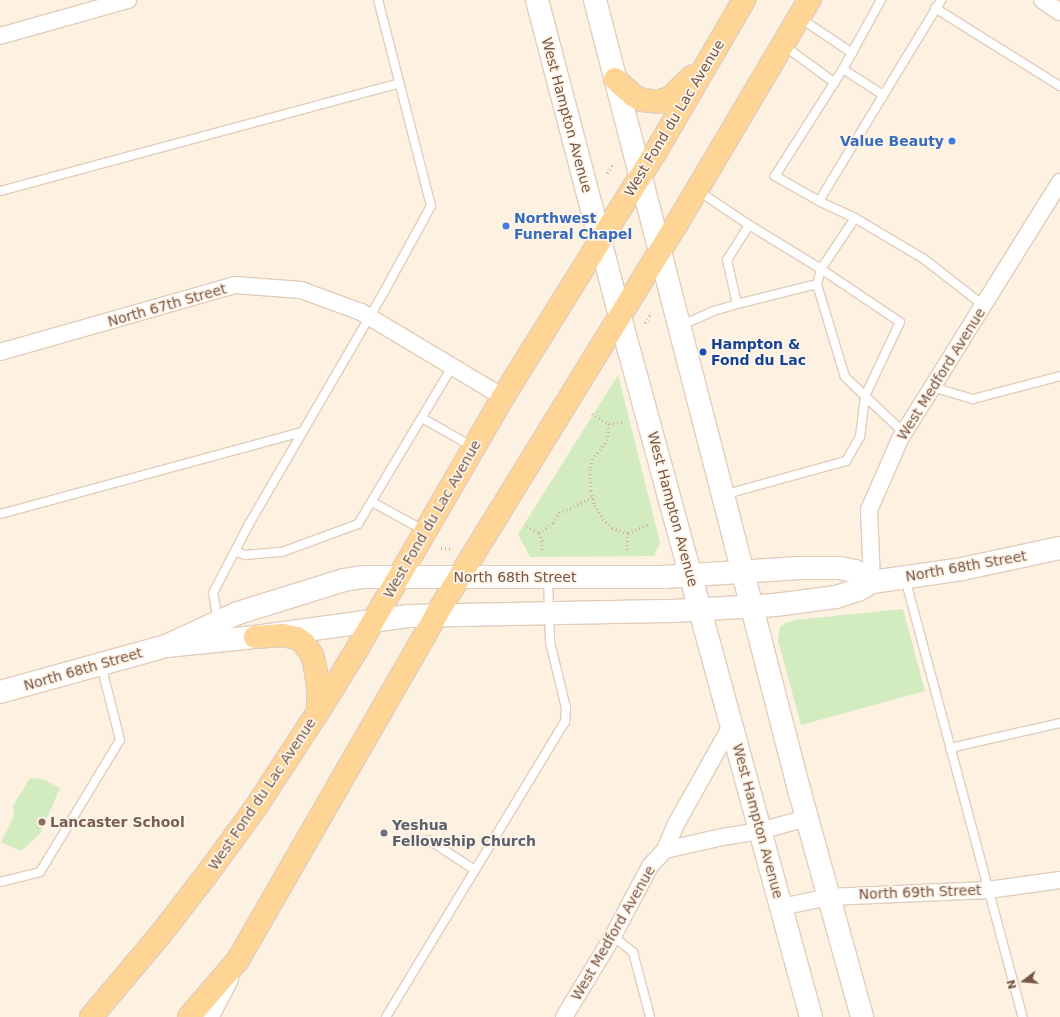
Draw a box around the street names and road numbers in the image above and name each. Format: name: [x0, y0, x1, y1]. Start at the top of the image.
street label: West Hampton Avenue: [538, 36, 596, 194]
street label: West Fond du Lac Avenue: [620, 37, 728, 199]
street label: North 67th Street: [106, 280, 228, 330]
street label: West Medford Avenue: [893, 305, 989, 443]
street label: West Hampton Avenue: [644, 430, 702, 588]
street label: West Fond du Lac Avenue: [380, 437, 484, 601]
street label: North 68th Street: [904, 547, 1028, 585]
street label: North 68th Street: [454, 569, 576, 585]
street label: North 68th Street: [22, 644, 144, 694]
street label: West Fond du Lac Avenue: [205, 715, 319, 873]
street label: West Hampton Avenue: [729, 742, 787, 900]
street label: West Medford Avenue: [568, 863, 658, 1003]
street label: North 69th Street: [858, 881, 982, 903]

